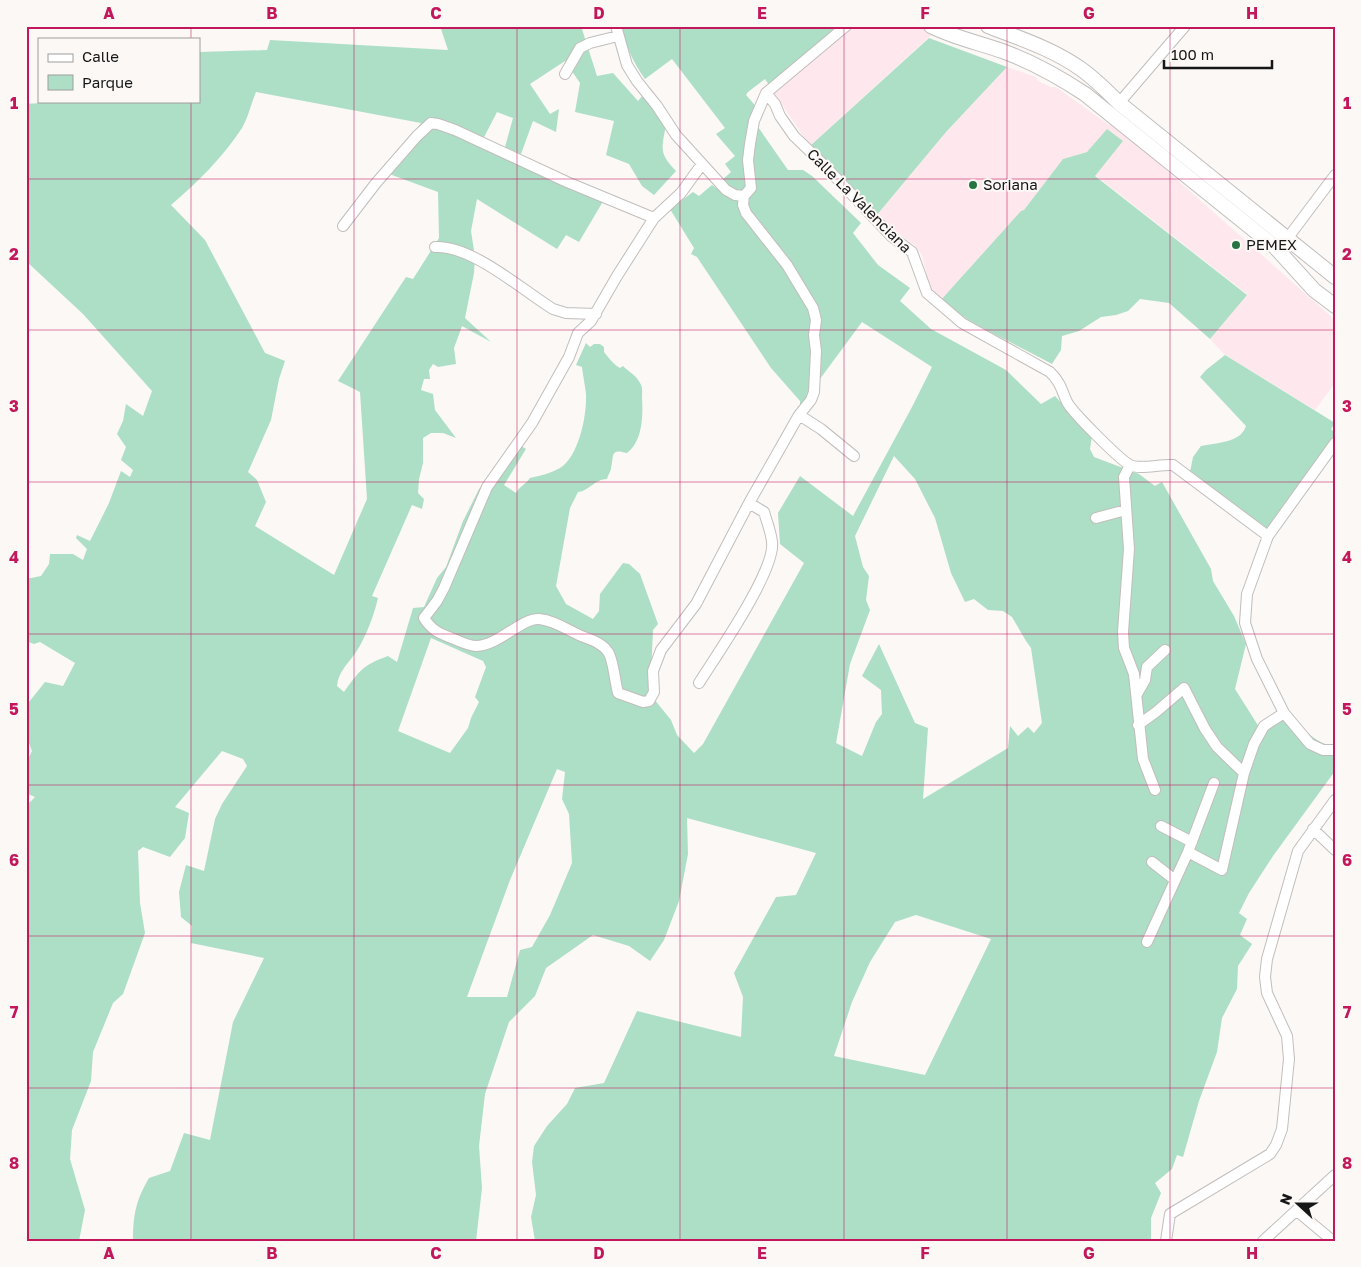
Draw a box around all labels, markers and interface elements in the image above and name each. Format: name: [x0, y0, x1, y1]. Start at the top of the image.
text: A: [103, 3, 115, 23]
text: B: [266, 3, 278, 23]
text: C: [430, 3, 442, 23]
text: D: [593, 3, 605, 23]
text: E: [757, 3, 767, 23]
text: F: [920, 3, 930, 23]
text: G: [1083, 3, 1095, 23]
text: H: [1246, 3, 1258, 23]
legend: [38, 38, 200, 102]
scale bar: [1164, 38, 1271, 70]
text: 100 m: [1171, 45, 1214, 63]
text: Calle: [82, 47, 119, 65]
text: Parque: [82, 73, 133, 91]
text: 1: [10, 93, 18, 113]
text: 1: [1343, 93, 1351, 113]
street label: Calle La Valenciana: [804, 144, 916, 256]
place label: Soriana: [983, 175, 1038, 193]
marker: Soriana: [967, 179, 979, 191]
place label: PEMEX: [1246, 235, 1297, 253]
marker: PEMEX: [1230, 239, 1242, 251]
text: 2: [9, 244, 19, 264]
text: 2: [1342, 244, 1352, 264]
text: 3: [9, 396, 19, 416]
text: 3: [1342, 396, 1352, 416]
text: 4: [9, 547, 19, 567]
text: 4: [1342, 547, 1352, 567]
text: 5: [9, 699, 19, 719]
text: 5: [1342, 699, 1352, 719]
text: 6: [9, 850, 19, 870]
text: 6: [1342, 850, 1352, 870]
text: 7: [10, 1002, 19, 1022]
text: 7: [1343, 1002, 1352, 1022]
text: 8: [9, 1153, 19, 1173]
text: 8: [1342, 1153, 1352, 1173]
north arrow: [1274, 1180, 1324, 1230]
text: N: [1276, 1191, 1295, 1207]
text: A: [103, 1243, 115, 1263]
text: B: [266, 1243, 278, 1263]
text: C: [430, 1243, 442, 1263]
text: D: [593, 1243, 605, 1263]
text: E: [757, 1243, 767, 1263]
text: F: [920, 1243, 930, 1263]
text: G: [1083, 1243, 1095, 1263]
text: H: [1246, 1243, 1258, 1263]

